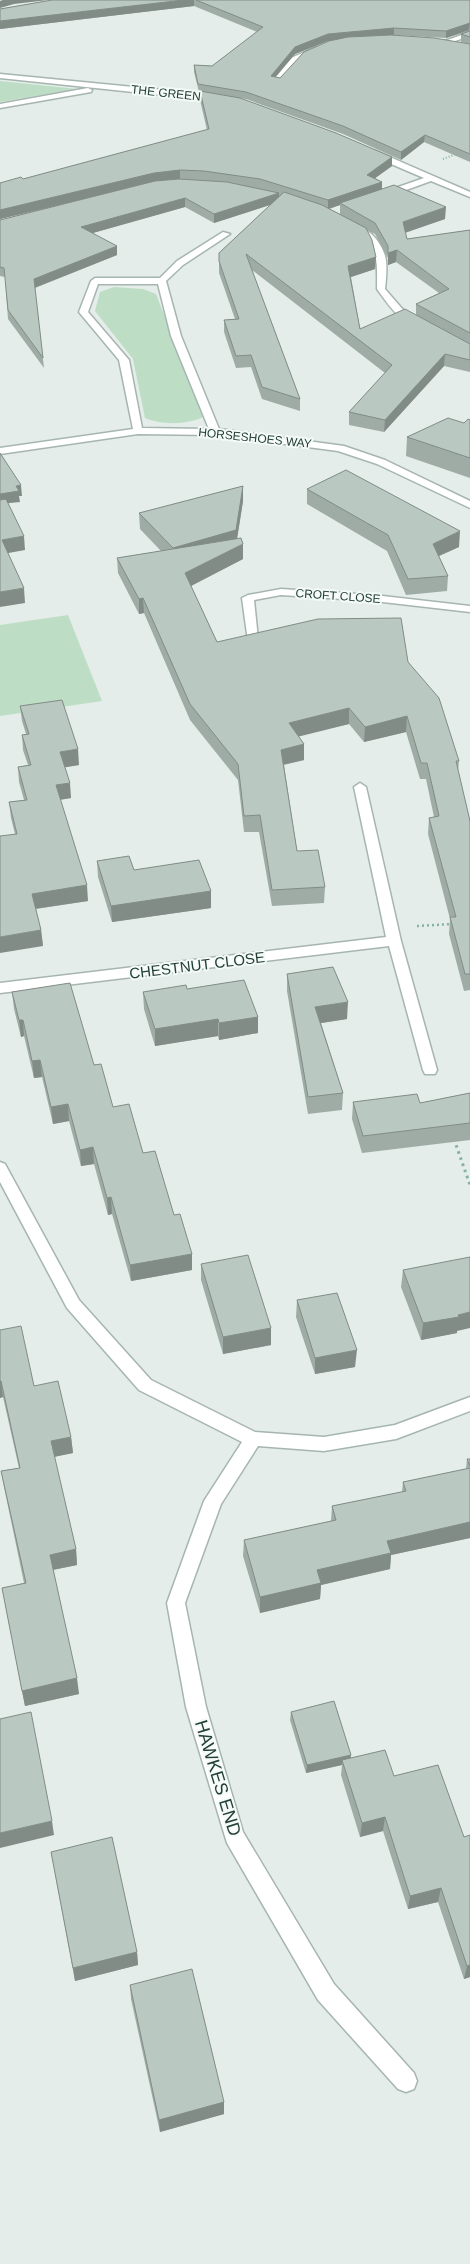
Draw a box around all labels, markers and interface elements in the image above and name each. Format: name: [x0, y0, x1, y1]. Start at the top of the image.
street label: THE GREEN: [130, 82, 202, 104]
street label: HORSESHOES WAY: [198, 425, 312, 451]
street label: CROFT CLOSE: [295, 586, 381, 606]
street label: CHESTNUT CLOSE: [128, 948, 266, 982]
street label: HAWKES END: [191, 1718, 245, 1838]

